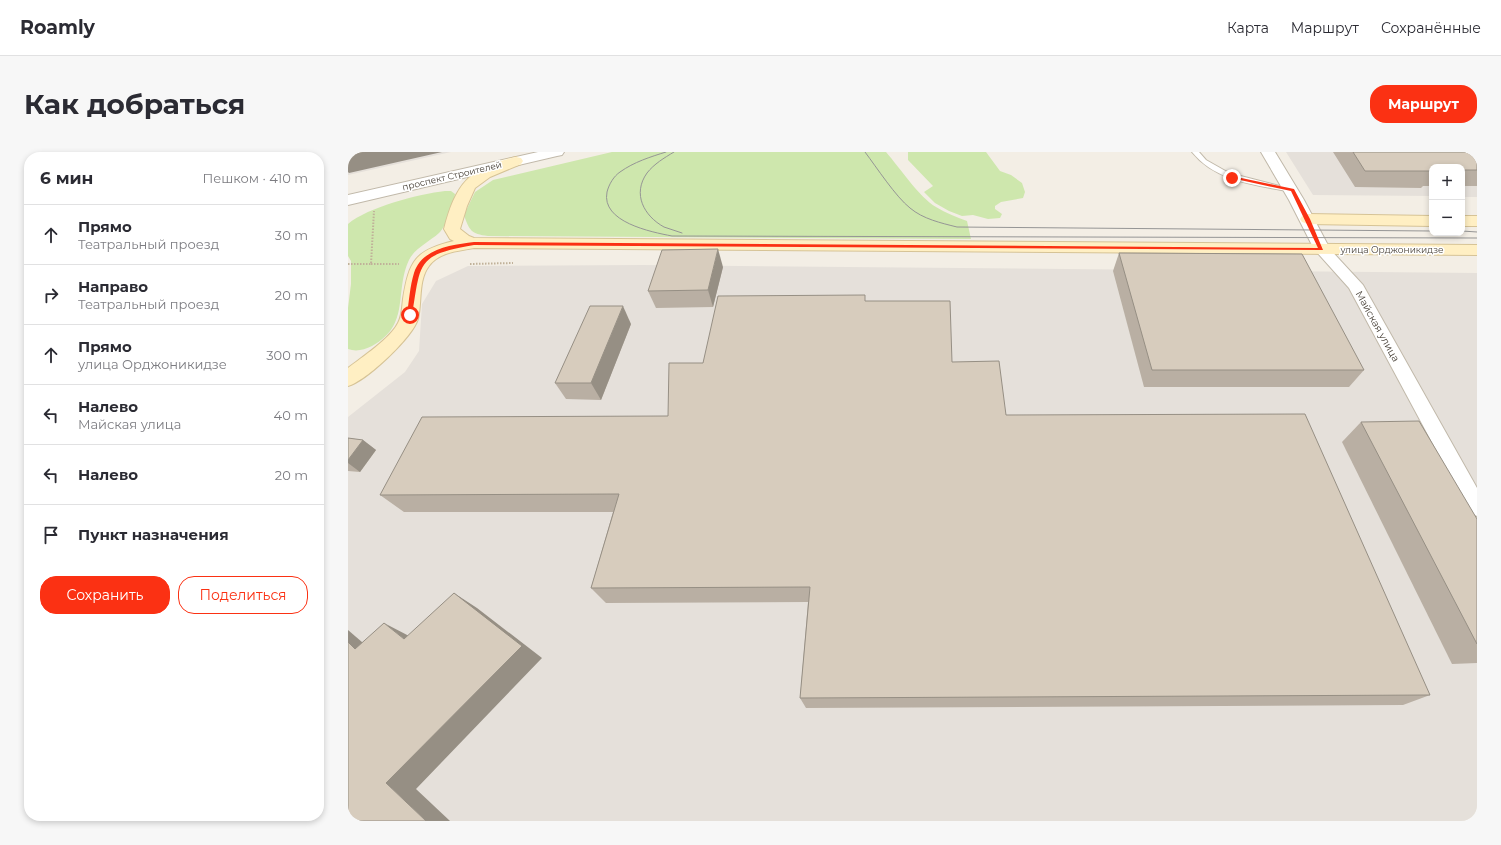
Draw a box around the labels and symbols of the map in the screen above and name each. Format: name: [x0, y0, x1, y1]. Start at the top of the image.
street label: проспект Строителей: [401, 159, 503, 192]
route end: [1223, 169, 1241, 187]
street label: улица Орджоникидзе: [1339, 244, 1444, 255]
street label: Майская улица: [1353, 288, 1402, 364]
route start: [401, 306, 419, 324]

